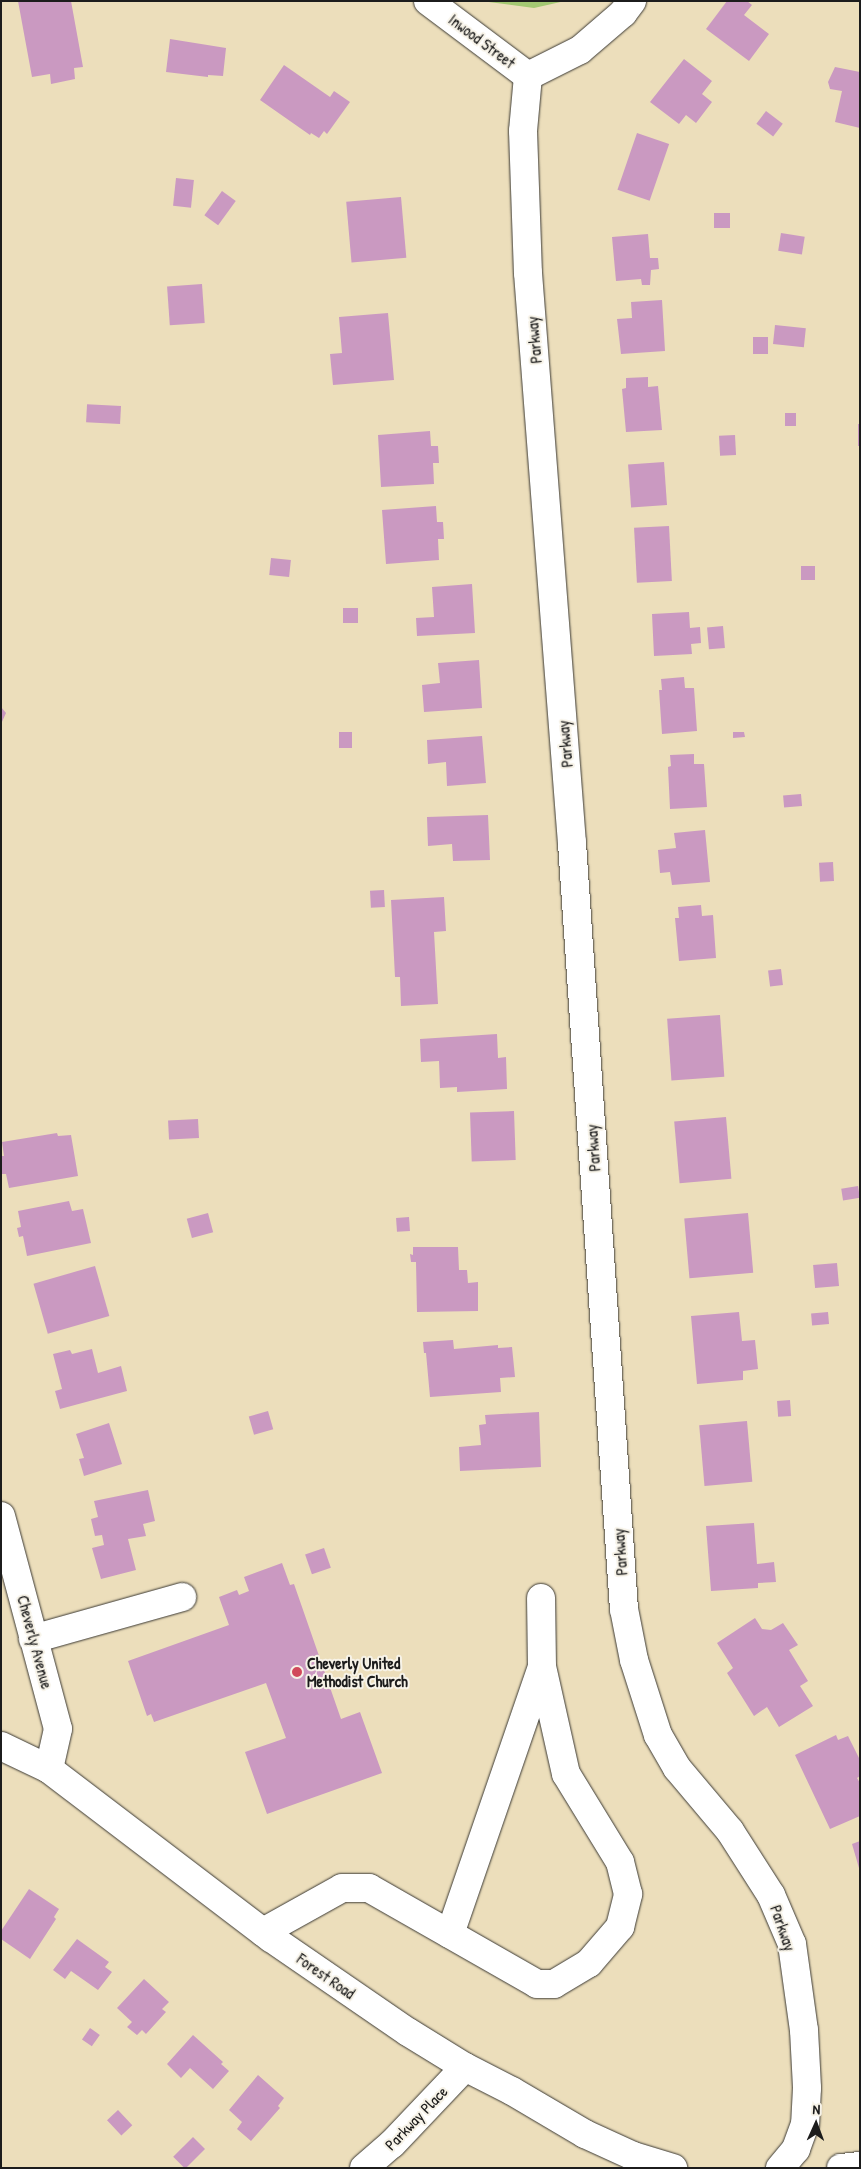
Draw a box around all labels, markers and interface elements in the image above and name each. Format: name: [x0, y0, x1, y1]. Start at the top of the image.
street label: Inwood Street: [445, 10, 519, 72]
street label: Parkway: [522, 316, 546, 364]
street label: Parkway: [553, 720, 577, 768]
street label: Parkway: [582, 1124, 604, 1172]
street label: Parkway: [609, 1528, 631, 1576]
street label: Cheverly Avenue: [13, 1593, 57, 1691]
place label: Cheverly United Methodist Church: [307, 1653, 408, 1691]
marker: Cheverly United Methodist Church: [291, 1666, 303, 1678]
street label: Parkway: [766, 1903, 800, 1953]
street label: Forest Road: [293, 1949, 359, 2003]
street label: Parkway Place: [381, 2082, 451, 2154]
north arrow: [791, 2099, 841, 2149]
text: N: [812, 2099, 821, 2118]

